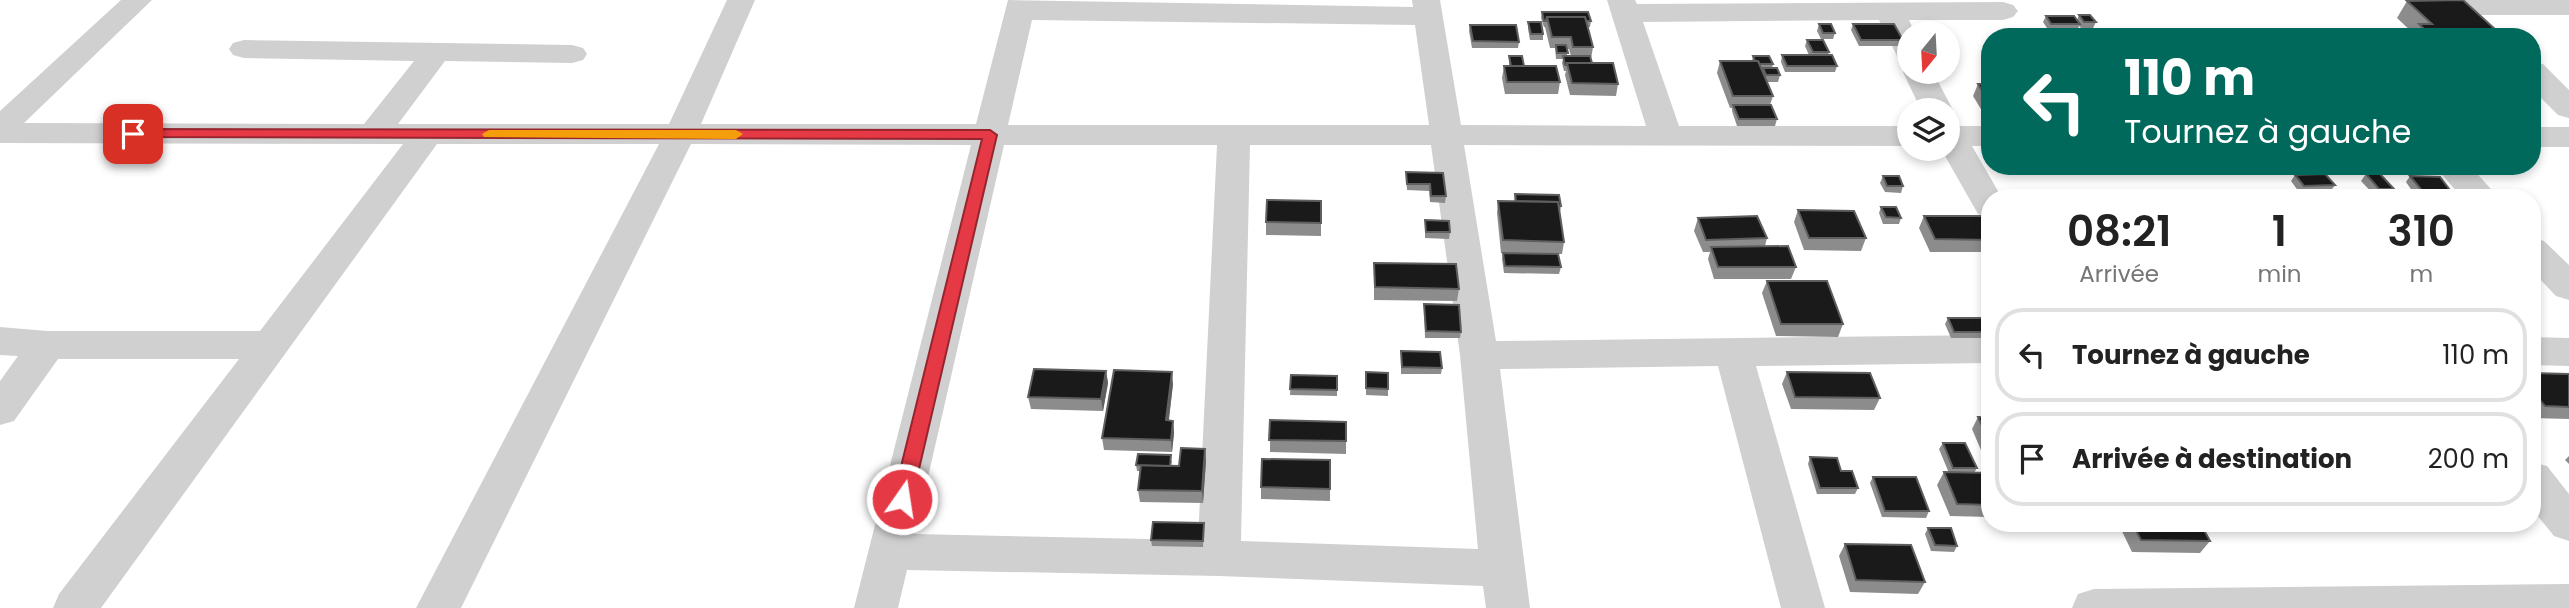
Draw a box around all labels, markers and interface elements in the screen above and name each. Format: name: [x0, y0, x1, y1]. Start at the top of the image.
north arrow: [1897, 21, 1960, 84]
map controls: [1897, 21, 1960, 161]
text: 110 m: [2124, 44, 2255, 112]
icon: left: [2009, 56, 2100, 147]
button: layers: [1897, 98, 1960, 161]
pin: [103, 104, 163, 164]
text: Tournez à gauche: [2124, 109, 2411, 154]
icon: arrive: [114, 115, 152, 153]
text: 08:21: [2067, 202, 2171, 261]
text: 1: [2272, 202, 2287, 261]
text: 310: [2387, 202, 2455, 261]
text: Arrivée: [2079, 258, 2159, 290]
text: min: [2257, 258, 2302, 290]
text: m: [2409, 258, 2433, 290]
icon: left: [2013, 336, 2051, 374]
text: Tournez à gauche: [2072, 337, 2310, 373]
text: 110 m: [2442, 337, 2509, 373]
icon: arrive: [2013, 440, 2051, 478]
text: Arrivée à destination: [2072, 441, 2352, 477]
text: 200 m: [2428, 441, 2509, 477]
position arrow: [865, 462, 939, 536]

